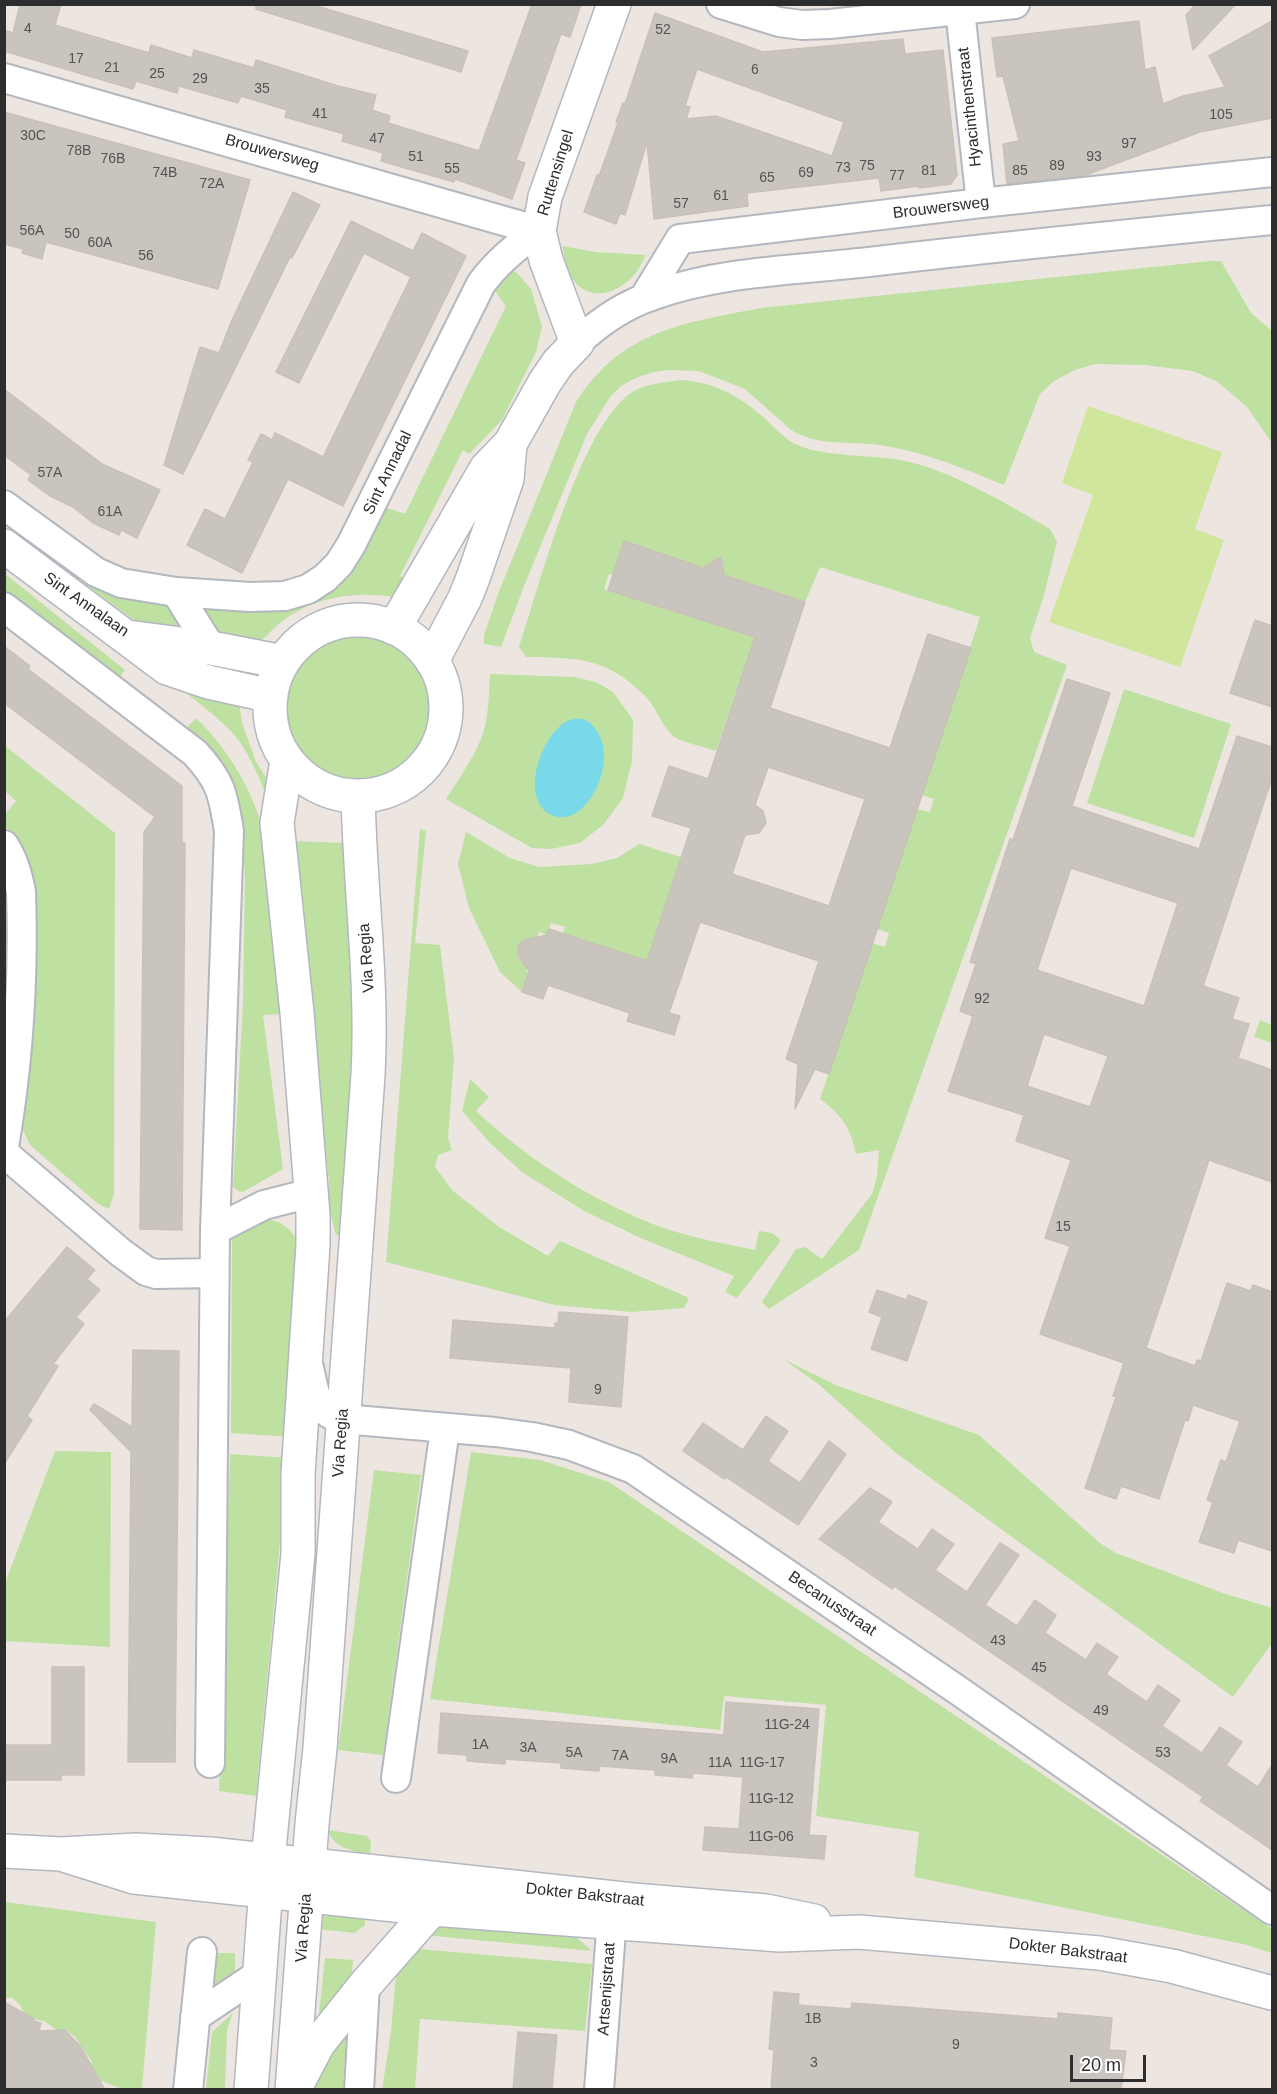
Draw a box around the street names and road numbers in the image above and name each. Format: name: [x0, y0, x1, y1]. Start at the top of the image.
street label: Hyacinthenstraat: [954, 46, 986, 168]
street label: Ruttensingel: [534, 128, 578, 218]
street label: Brouwersweg: [223, 130, 321, 176]
street label: Brouwersweg: [892, 193, 990, 223]
street label: Sint Annadal: [359, 428, 417, 518]
street label: Sint Annalaan: [40, 569, 132, 641]
street label: Via Regia: [355, 923, 379, 993]
street label: Via Regia: [329, 1408, 353, 1478]
street label: Becanusstraat: [784, 1567, 880, 1641]
street label: Dokter Bakstraat: [525, 1879, 645, 1911]
street label: Via Regia: [292, 1893, 316, 1963]
street label: Dokter Bakstraat: [1008, 1934, 1128, 1968]
street label: Artsenijstraat: [594, 1942, 620, 2036]

